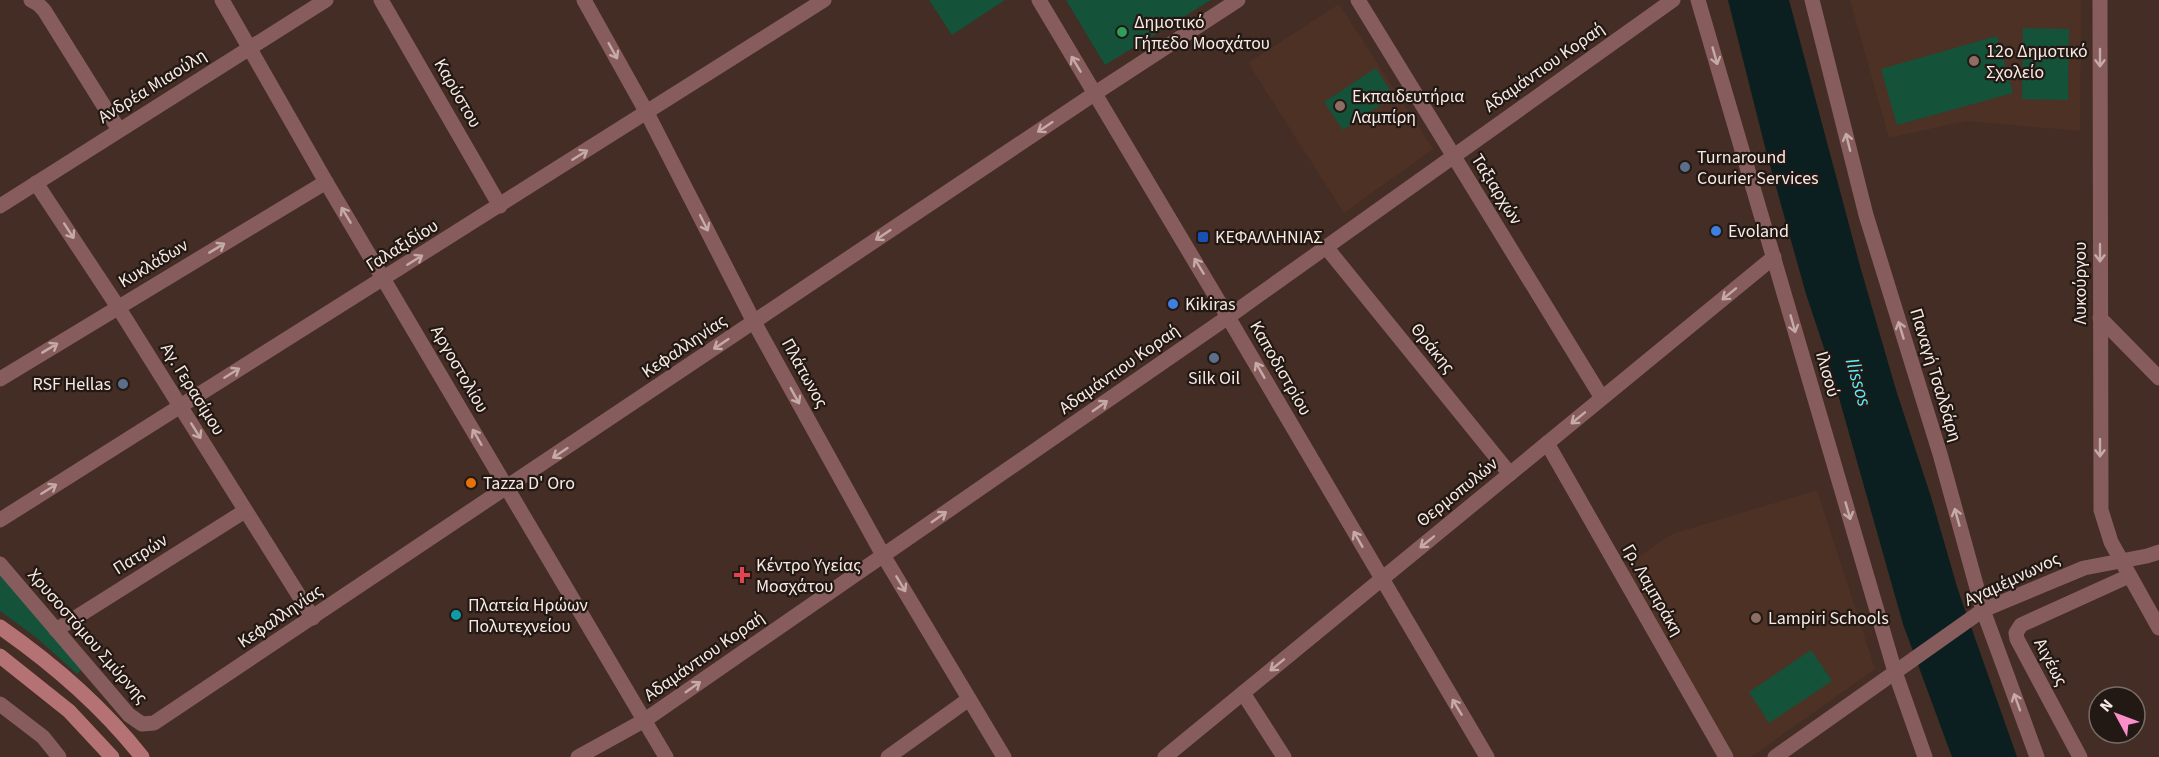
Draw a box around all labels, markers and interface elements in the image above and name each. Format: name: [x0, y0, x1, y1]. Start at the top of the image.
place label: Δημοτικό Γήπεδο Μοσχάτου: [1134, 10, 1270, 56]
street label: Αδαμάντιου Κοραή: [1479, 16, 1610, 118]
marker: Δημοτικό Γήπεδο Μοσχάτου: [1115, 25, 1129, 39]
place label: 12ο Δημοτικό Σχολείο: [1986, 39, 2088, 85]
one-way arrow: [607, 42, 619, 59]
street label: Ανδρέα Μιαούλη: [93, 43, 211, 130]
one-way arrow: [1710, 46, 1721, 65]
one-way arrow: [2094, 48, 2106, 68]
street label: Καρύστου: [428, 54, 487, 132]
marker: 12ο Δημοτικό Σχολείο: [1967, 54, 1981, 68]
one-way arrow: [1070, 55, 1081, 73]
place label: Εκπαιδευτήρια Λαμπίρη: [1352, 84, 1464, 130]
marker: Εκπαιδευτήρια Λαμπίρη: [1333, 99, 1347, 113]
one-way arrow: [1038, 121, 1054, 133]
one-way arrow: [1841, 133, 1853, 152]
place label: Turnaround Courier Services: [1697, 145, 1819, 191]
one-way arrow: [571, 149, 588, 161]
street label: Ταξιαρχών: [1465, 149, 1529, 230]
marker: Turnaround Courier Services: [1678, 160, 1692, 174]
one-way arrow: [340, 207, 352, 224]
street label: Γαλαξιδίου: [361, 213, 443, 278]
one-way arrow: [699, 214, 710, 232]
place label: Evoland: [1728, 219, 1789, 244]
one-way arrow: [62, 223, 75, 240]
marker: Evoland: [1709, 224, 1723, 238]
place label: ΚΕΦΑΛΛΗΝΙΑΣ: [1215, 225, 1323, 250]
one-way arrow: [876, 229, 892, 241]
marker: ΚΕΦΑΛΛΗΝΙΑΣ: [1196, 230, 1210, 244]
street label: Κυκλάδων: [114, 233, 193, 294]
one-way arrow: [208, 241, 225, 253]
street label: Λυκούργου: [2068, 242, 2093, 324]
one-way arrow: [2094, 243, 2106, 263]
one-way arrow: [407, 253, 424, 266]
one-way arrow: [1192, 258, 1204, 275]
one-way arrow: [1721, 287, 1737, 300]
place label: Kikiras: [1185, 292, 1236, 317]
marker: Kikiras: [1166, 297, 1180, 311]
street label: Παναγή Τσαλδάρη: [1903, 305, 1968, 445]
street label: Κεφαλληνίας: [637, 308, 732, 384]
one-way arrow: [1788, 314, 1799, 333]
street label: Καποδιστρίου: [1243, 316, 1318, 420]
street label: Αδαμάντιου Κοραή: [1054, 318, 1185, 420]
street label: Θράκης: [1405, 318, 1461, 379]
street label: Αργοστολίου: [424, 321, 495, 418]
one-way arrow: [1895, 321, 1906, 340]
street label: Πλάτωνος: [775, 334, 834, 413]
street label: Αγ. Γερασίμου: [154, 338, 231, 440]
one-way arrow: [714, 338, 730, 350]
one-way arrow: [41, 342, 58, 354]
street label: Ιλισού: [1809, 348, 1846, 400]
marker: Silk Oil: [1207, 351, 1221, 365]
water label: Ilissos: [1838, 355, 1878, 410]
one-way arrow: [1253, 362, 1265, 379]
place label: Silk Oil: [1188, 366, 1240, 391]
one-way arrow: [223, 367, 240, 379]
place label: RSF Hellas: [32, 372, 111, 397]
marker: RSF Hellas: [116, 377, 130, 391]
one-way arrow: [789, 387, 801, 404]
one-way arrow: [1091, 400, 1107, 412]
one-way arrow: [1571, 411, 1586, 425]
one-way arrow: [191, 422, 203, 439]
one-way arrow: [471, 429, 483, 446]
one-way arrow: [2094, 438, 2106, 458]
one-way arrow: [552, 447, 568, 459]
street label: Θερμοπυλών: [1411, 451, 1504, 533]
place label: Tazza D' Oro: [483, 471, 575, 496]
marker: Tazza D' Oro: [464, 476, 478, 490]
one-way arrow: [40, 483, 57, 495]
one-way arrow: [1843, 501, 1854, 520]
one-way arrow: [1951, 508, 1962, 527]
one-way arrow: [931, 511, 947, 523]
street label: Πατρών: [108, 528, 173, 581]
one-way arrow: [1351, 531, 1363, 548]
one-way arrow: [1419, 535, 1435, 548]
street label: Γρ. Λαμπράκη: [1616, 539, 1689, 641]
street label: Αγαμέμνωνος: [1960, 546, 2064, 613]
place label: Κέντρο Υγείας Μοσχάτου: [756, 553, 861, 599]
street label: Χρυσοστόμου Σμύρνης: [22, 563, 154, 710]
marker: Κέντρο Υγείας Μοσχάτου: [733, 566, 751, 584]
one-way arrow: [895, 575, 907, 592]
street label: Κεφαλληνίας: [233, 578, 328, 654]
place label: Πλατεία Ηρώων Πολυτεχνείου: [468, 593, 588, 639]
street label: Αδαμάντιου Κοραή: [639, 605, 770, 707]
place label: Lampiri Schools: [1768, 606, 1889, 631]
marker: Πλατεία Ηρώων Πολυτεχνείου: [449, 608, 463, 622]
marker: Lampiri Schools: [1749, 611, 1763, 625]
street label: Αιγέως: [2027, 634, 2074, 691]
one-way arrow: [1269, 659, 1285, 672]
one-way arrow: [684, 681, 700, 693]
north arrow: [2087, 685, 2147, 745]
one-way arrow: [2011, 693, 2022, 712]
text: N: [2095, 695, 2118, 717]
one-way arrow: [1451, 699, 1463, 716]

